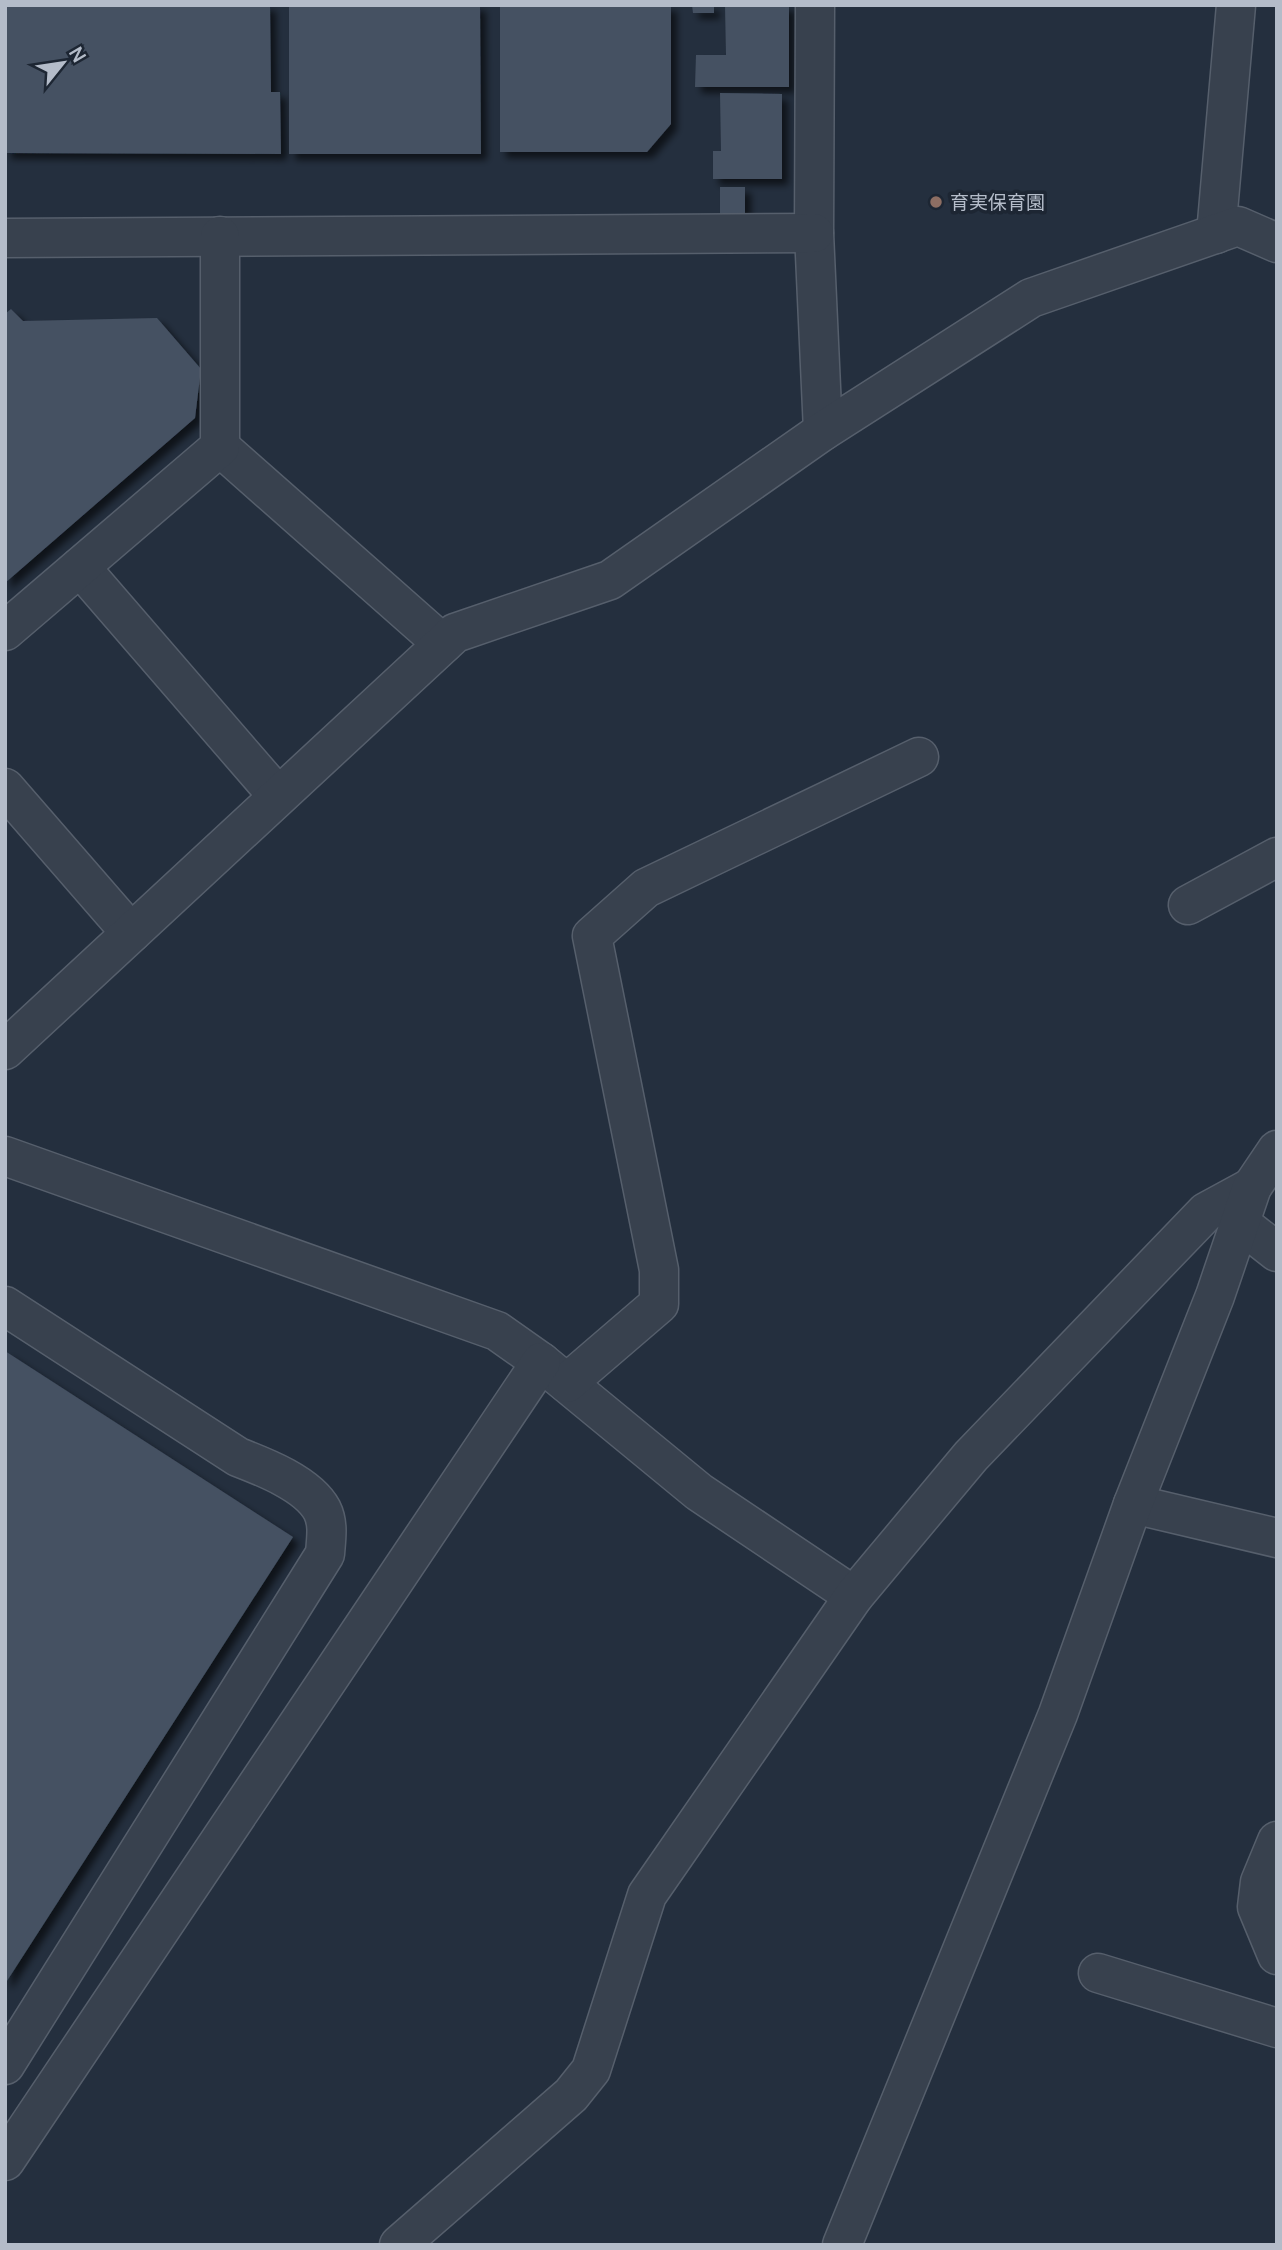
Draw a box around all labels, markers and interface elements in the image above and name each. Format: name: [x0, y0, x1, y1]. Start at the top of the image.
north arrow: [28, 28, 98, 98]
text: N: [63, 42, 92, 67]
place label: 育実保育園: [950, 189, 1045, 215]
marker: 育実保育園: [928, 194, 944, 210]

